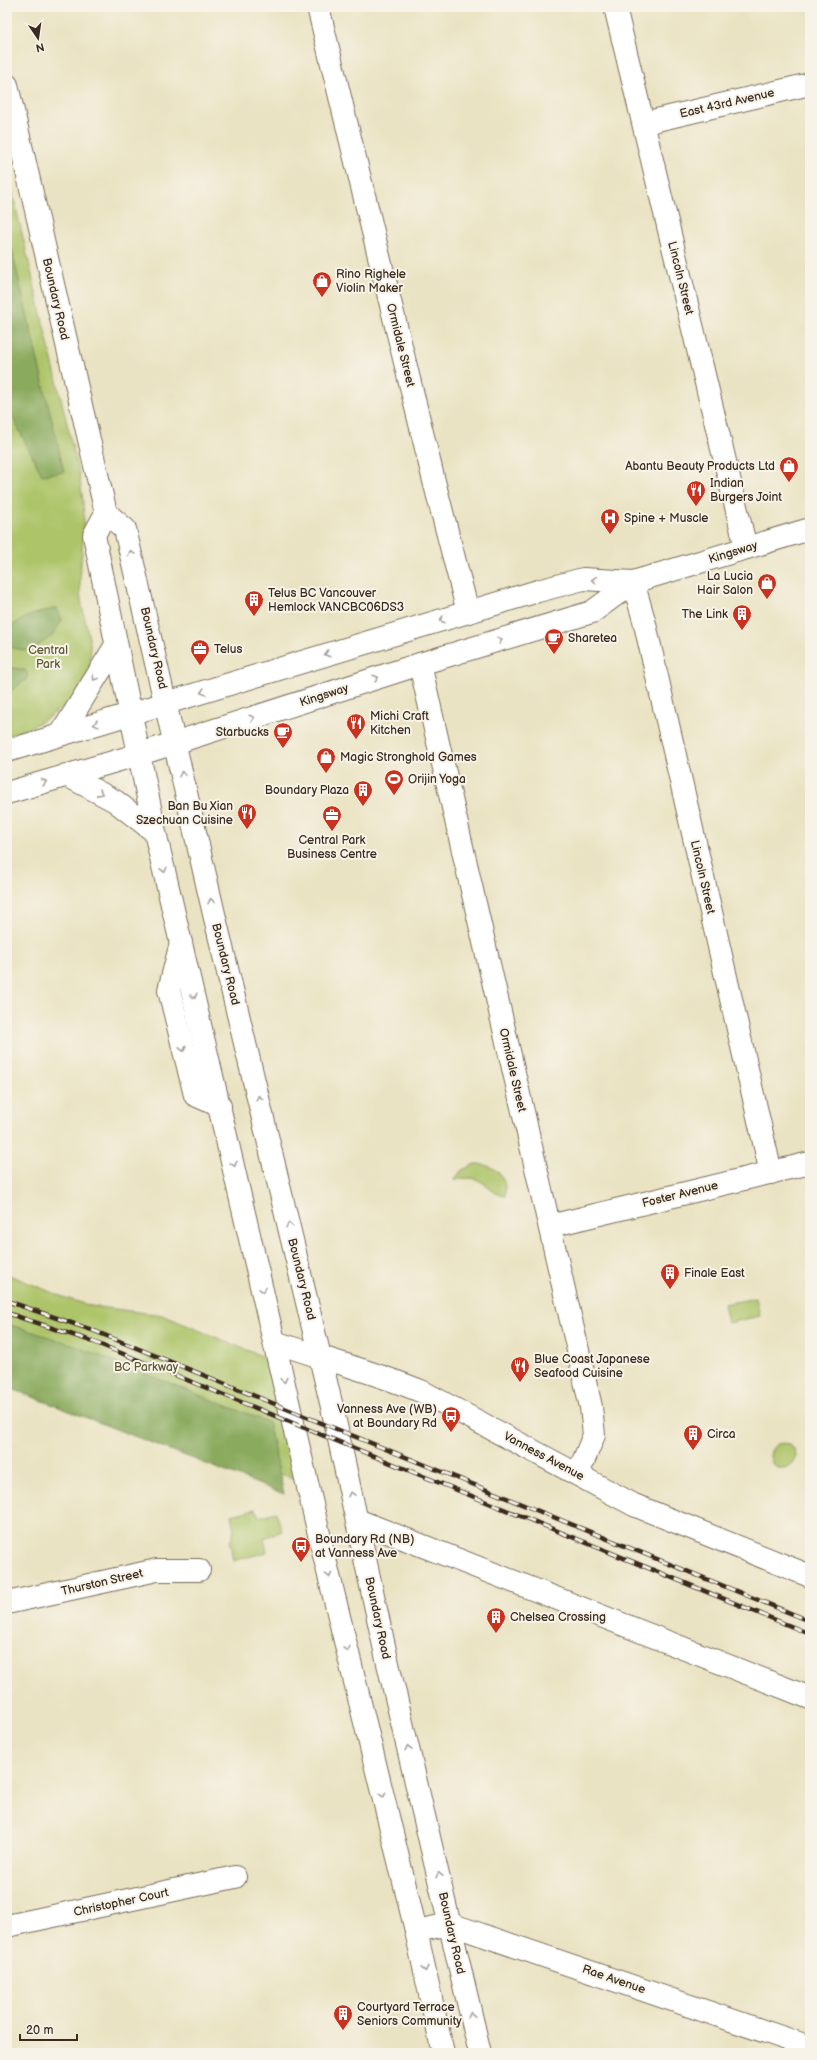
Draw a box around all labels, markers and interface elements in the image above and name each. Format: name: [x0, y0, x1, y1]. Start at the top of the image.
north arrow: [18, 18, 58, 58]
text: N: [35, 40, 46, 55]
street label: East 43rd Avenue: [678, 85, 776, 122]
street label: Lincoln Street: [664, 240, 697, 317]
street label: Boundary Road: [39, 257, 72, 342]
place label: Rino Righele Violin Maker: [336, 267, 406, 296]
shop icon: Rino Righele Violin Maker: [311, 270, 333, 298]
street label: Ormidale Street: [383, 302, 418, 389]
shop icon: Abantu Beauty Products Ltd: [778, 455, 800, 483]
place label: Abantu Beauty Products Ltd: [625, 459, 775, 474]
place label: Indian Burgers Joint: [710, 476, 782, 505]
restaurant icon: Indian Burgers Joint: [685, 479, 707, 507]
hospital icon: Spine + Muscle: [599, 507, 621, 535]
place label: Spine + Muscle: [624, 511, 708, 526]
street label: Kingsway: [707, 538, 760, 567]
one-way arrow: [128, 550, 136, 556]
place label: La Lucia Hair Salon: [697, 569, 753, 598]
shop icon: La Lucia Hair Salon: [756, 572, 778, 600]
one-way arrow: [591, 575, 597, 584]
place label: Telus BC Vancouver Hemlock VANCBC06DS3: [268, 586, 404, 615]
building icon: Telus BC Vancouver Hemlock VANCBC06DS3: [243, 589, 265, 617]
building icon: The Link: [731, 603, 753, 631]
street label: Boundary Road: [137, 606, 170, 691]
place label: The Link: [682, 607, 728, 622]
one-way arrow: [439, 615, 446, 624]
cafe icon: Sharetea: [543, 627, 565, 655]
place label: Sharetea: [568, 631, 617, 646]
one-way arrow: [496, 636, 503, 645]
office icon: Telus: [189, 638, 211, 666]
place label: Telus: [214, 642, 242, 657]
park label: Central Park: [28, 643, 68, 672]
one-way arrow: [324, 649, 331, 658]
one-way arrow: [93, 674, 100, 681]
one-way arrow: [372, 675, 379, 683]
street label: Kingsway: [298, 680, 351, 710]
one-way arrow: [200, 687, 207, 696]
place label: Michi Craft Kitchen: [370, 709, 429, 738]
restaurant icon: Michi Craft Kitchen: [345, 712, 367, 740]
one-way arrow: [248, 714, 255, 723]
one-way arrow: [93, 719, 100, 728]
cafe icon: Starbucks: [272, 721, 294, 749]
place label: Starbucks: [216, 725, 269, 740]
shop icon: Magic Stronghold Games: [315, 746, 337, 774]
place label: Magic Stronghold Games: [340, 750, 477, 765]
sports icon: Orijin Yoga: [383, 768, 405, 796]
one-way arrow: [178, 771, 187, 778]
place label: Orijin Yoga: [408, 772, 466, 787]
one-way arrow: [41, 778, 48, 787]
building icon: Boundary Plaza: [352, 779, 374, 807]
place label: Boundary Plaza: [265, 783, 349, 798]
one-way arrow: [96, 788, 104, 796]
place label: Ban Bu Xian Szechuan Cuisine: [136, 799, 233, 828]
restaurant icon: Ban Bu Xian Szechuan Cuisine: [236, 802, 258, 830]
office icon: Central Park Business Centre: [321, 804, 343, 832]
place label: Central Park Business Centre: [287, 833, 377, 862]
street label: Lincoln Street: [687, 839, 718, 916]
one-way arrow: [160, 866, 168, 873]
one-way arrow: [207, 898, 215, 904]
street label: Boundary Road: [208, 922, 243, 1007]
one-way arrow: [189, 992, 198, 999]
street label: Ormidale Street: [496, 1027, 530, 1114]
one-way arrow: [178, 1045, 187, 1052]
one-way arrow: [255, 1095, 263, 1101]
one-way arrow: [229, 1160, 237, 1167]
street label: Foster Avenue: [641, 1178, 720, 1211]
one-way arrow: [285, 1221, 293, 1228]
street label: Boundary Road: [284, 1237, 319, 1322]
building icon: Finale East: [659, 1262, 681, 1290]
place label: Finale East: [684, 1266, 745, 1281]
one-way arrow: [258, 1286, 267, 1293]
place label: Blue Coast Japanese Seafood Cuisine: [534, 1352, 650, 1381]
restaurant icon: Blue Coast Japanese Seafood Cuisine: [509, 1355, 531, 1383]
park label: BC Parkway: [114, 1360, 179, 1375]
one-way arrow: [279, 1376, 288, 1383]
place label: Vanness Ave (WB) at Boundary Rd: [337, 1402, 437, 1431]
bus stop icon: Vanness Ave (WB) at Boundary Rd: [440, 1405, 462, 1433]
building icon: Circa: [682, 1423, 704, 1451]
place label: Circa: [707, 1427, 736, 1442]
street label: Vanness Avenue: [501, 1429, 587, 1484]
one-way arrow: [348, 1491, 356, 1498]
place label: Boundary Rd (NB) at Vanness Ave: [315, 1532, 415, 1561]
bus stop icon: Boundary Rd (NB) at Vanness Ave: [290, 1535, 312, 1563]
street label: Thurston Street: [60, 1566, 145, 1599]
one-way arrow: [324, 1572, 333, 1579]
street label: Boundary Road: [361, 1576, 394, 1661]
building icon: Chelsea Crossing: [485, 1606, 507, 1634]
place label: Chelsea Crossing: [510, 1610, 606, 1625]
one-way arrow: [342, 1646, 351, 1653]
one-way arrow: [405, 1745, 413, 1751]
one-way arrow: [378, 1792, 386, 1799]
one-way arrow: [435, 1872, 443, 1878]
street label: Christopher Court: [72, 1885, 170, 1920]
street label: Boundary Road: [435, 1891, 468, 1976]
street label: Rae Avenue: [580, 1962, 647, 1997]
one-way arrow: [420, 1966, 428, 1972]
place label: Courtyard Terrace Seniors Community: [357, 2000, 462, 2029]
building icon: Courtyard Terrace Seniors Community: [332, 2003, 354, 2031]
one-way arrow: [468, 2012, 476, 2018]
scale bar: [20, 2016, 77, 2042]
text: 20 m: [26, 2023, 53, 2038]

